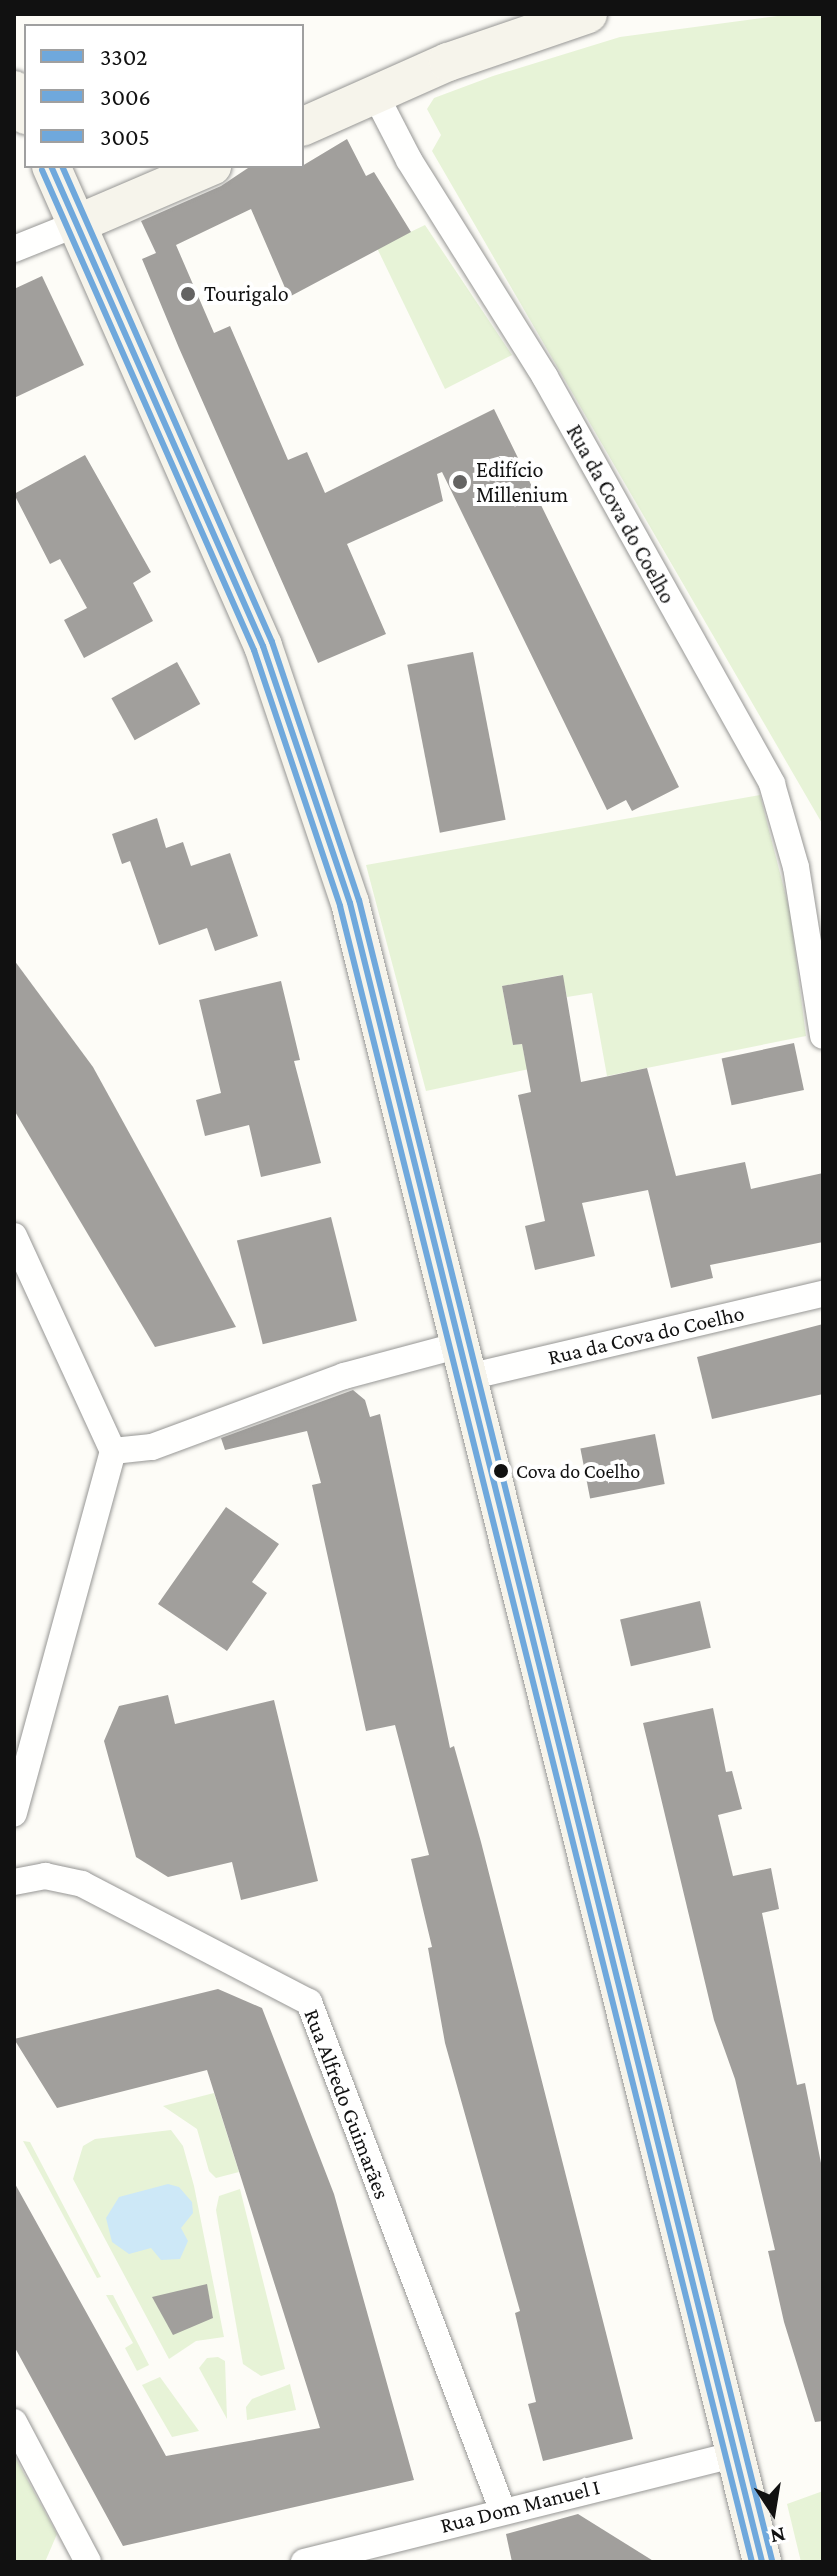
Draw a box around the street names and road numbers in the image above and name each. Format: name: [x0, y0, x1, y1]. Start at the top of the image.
street label: Rua da Cova do Coelho: [561, 420, 681, 608]
street label: Rua da Cova do Coelho: [545, 1300, 747, 1370]
street label: Rua Alfredo Guimarães: [299, 2005, 395, 2203]
street label: Rua Dom Manuel I: [438, 2473, 602, 2539]

